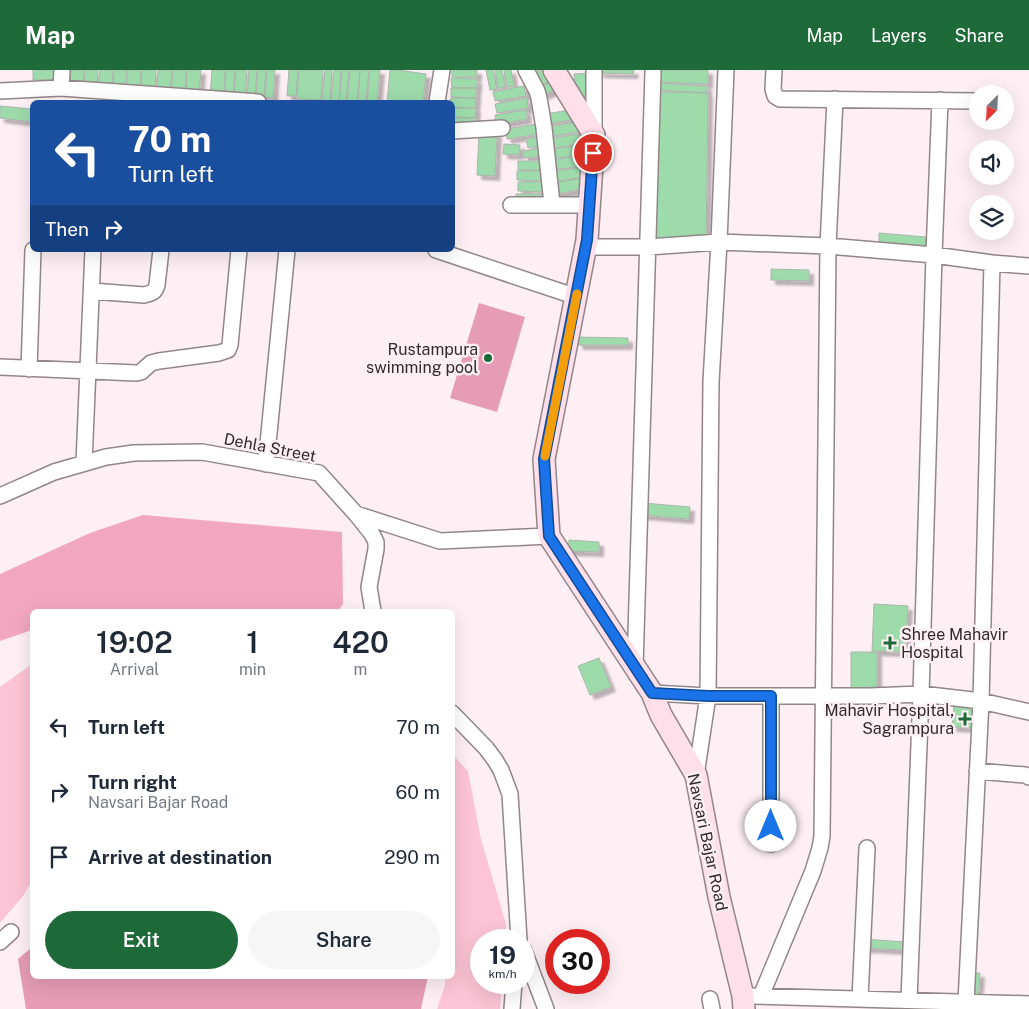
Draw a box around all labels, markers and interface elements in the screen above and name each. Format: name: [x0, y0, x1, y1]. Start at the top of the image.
text: Map: [25, 21, 75, 49]
text: Map: [807, 25, 843, 46]
text: Layers: [871, 25, 927, 46]
text: Share: [955, 25, 1004, 46]
north arrow: [969, 85, 1014, 130]
map controls: [969, 85, 1014, 240]
text: 70 m: [128, 119, 211, 160]
icon: left: [45, 120, 110, 185]
pin: [572, 132, 614, 174]
icon: arrive: [579, 139, 607, 167]
button: sound: [969, 140, 1014, 185]
text: Turn left: [128, 161, 214, 187]
button: layers: [969, 195, 1014, 240]
icon: right: [99, 215, 127, 243]
text: Then: [45, 218, 89, 240]
place label: Rustampura swimming pool: [366, 340, 478, 377]
marker: Rustampura swimming pool: [482, 352, 494, 364]
street label: Dehla Street: [222, 429, 318, 466]
text: 19:02: [96, 624, 173, 660]
text: 1: [246, 624, 259, 660]
text: 420: [332, 624, 389, 660]
place label: Shree Mahavir Hospital: [901, 625, 1008, 662]
marker: Shree Mahavir Hospital: [883, 636, 897, 650]
text: Arrival: [110, 660, 159, 679]
text: min: [239, 660, 266, 679]
text: m: [354, 660, 367, 679]
place label: Mahavir Hospital, Sagrampura: [824, 701, 954, 738]
marker: Mahavir Hospital, Sagrampura: [958, 712, 972, 726]
icon: left: [45, 713, 73, 741]
text: Turn left: [88, 716, 165, 738]
text: 70 m: [396, 716, 440, 738]
text: Turn right: [88, 771, 177, 793]
street label: Navsari Bajar Road: [684, 772, 731, 913]
icon: right: [45, 778, 73, 806]
text: 60 m: [396, 781, 440, 803]
text: Navsari Bajar Road: [88, 793, 228, 812]
position arrow: [744, 799, 796, 851]
icon: arrive: [45, 843, 73, 871]
text: Arrive at destination: [88, 846, 272, 868]
text: 290 m: [384, 846, 440, 868]
button: Exit: [45, 911, 238, 969]
button: Share: [248, 911, 440, 969]
speed limit sign: 30: [545, 929, 610, 994]
text: 19: [489, 940, 516, 970]
text: km/h: [488, 967, 517, 981]

